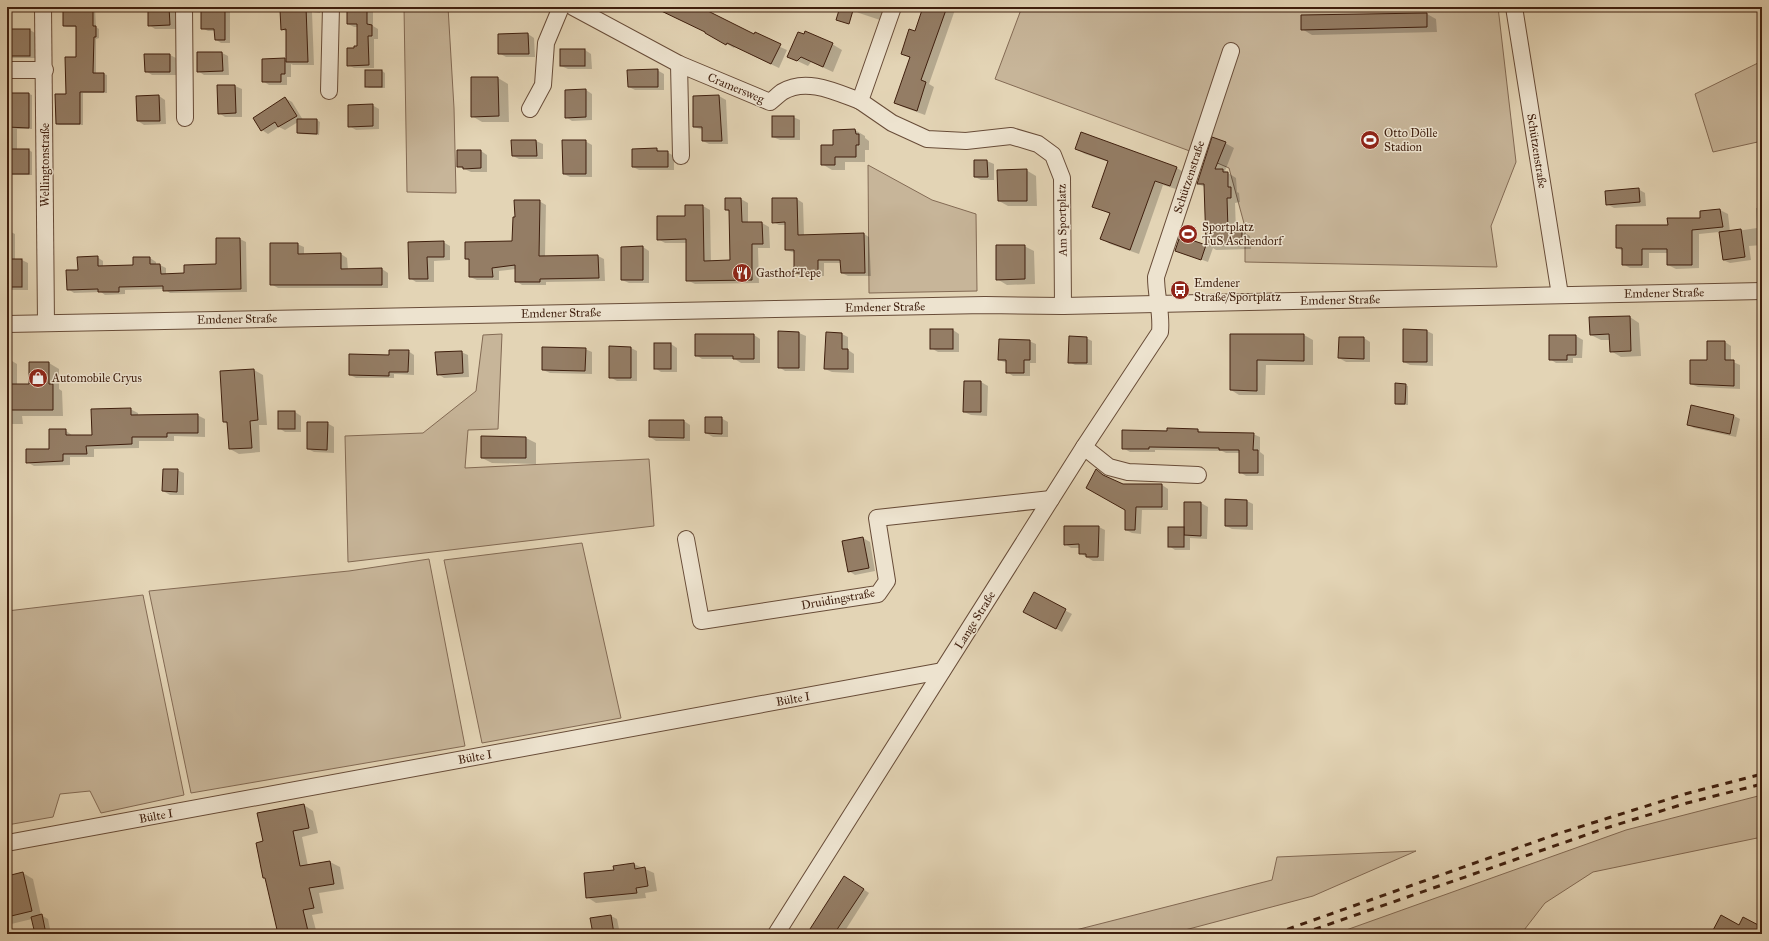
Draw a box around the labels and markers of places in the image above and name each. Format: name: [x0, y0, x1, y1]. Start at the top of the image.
place label: Otto Dölle Stadion: [1384, 126, 1437, 154]
sports icon: Otto Dölle Stadion: [1359, 129, 1381, 151]
place label: Sportplatz TuS Aschendorf: [1202, 220, 1284, 248]
sports icon: Sportplatz TuS Aschendorf: [1177, 223, 1199, 245]
restaurant icon: Gasthof Tepe: [731, 262, 753, 284]
place label: Gasthof Tepe: [756, 266, 821, 280]
place label: Emdener Straße/Sportplatz: [1194, 276, 1281, 304]
bus stop icon: Emdener Straße/Sportplatz: [1169, 279, 1191, 301]
shop icon: Automobile Cryus: [27, 367, 49, 389]
place label: Automobile Cryus: [51, 371, 142, 385]

